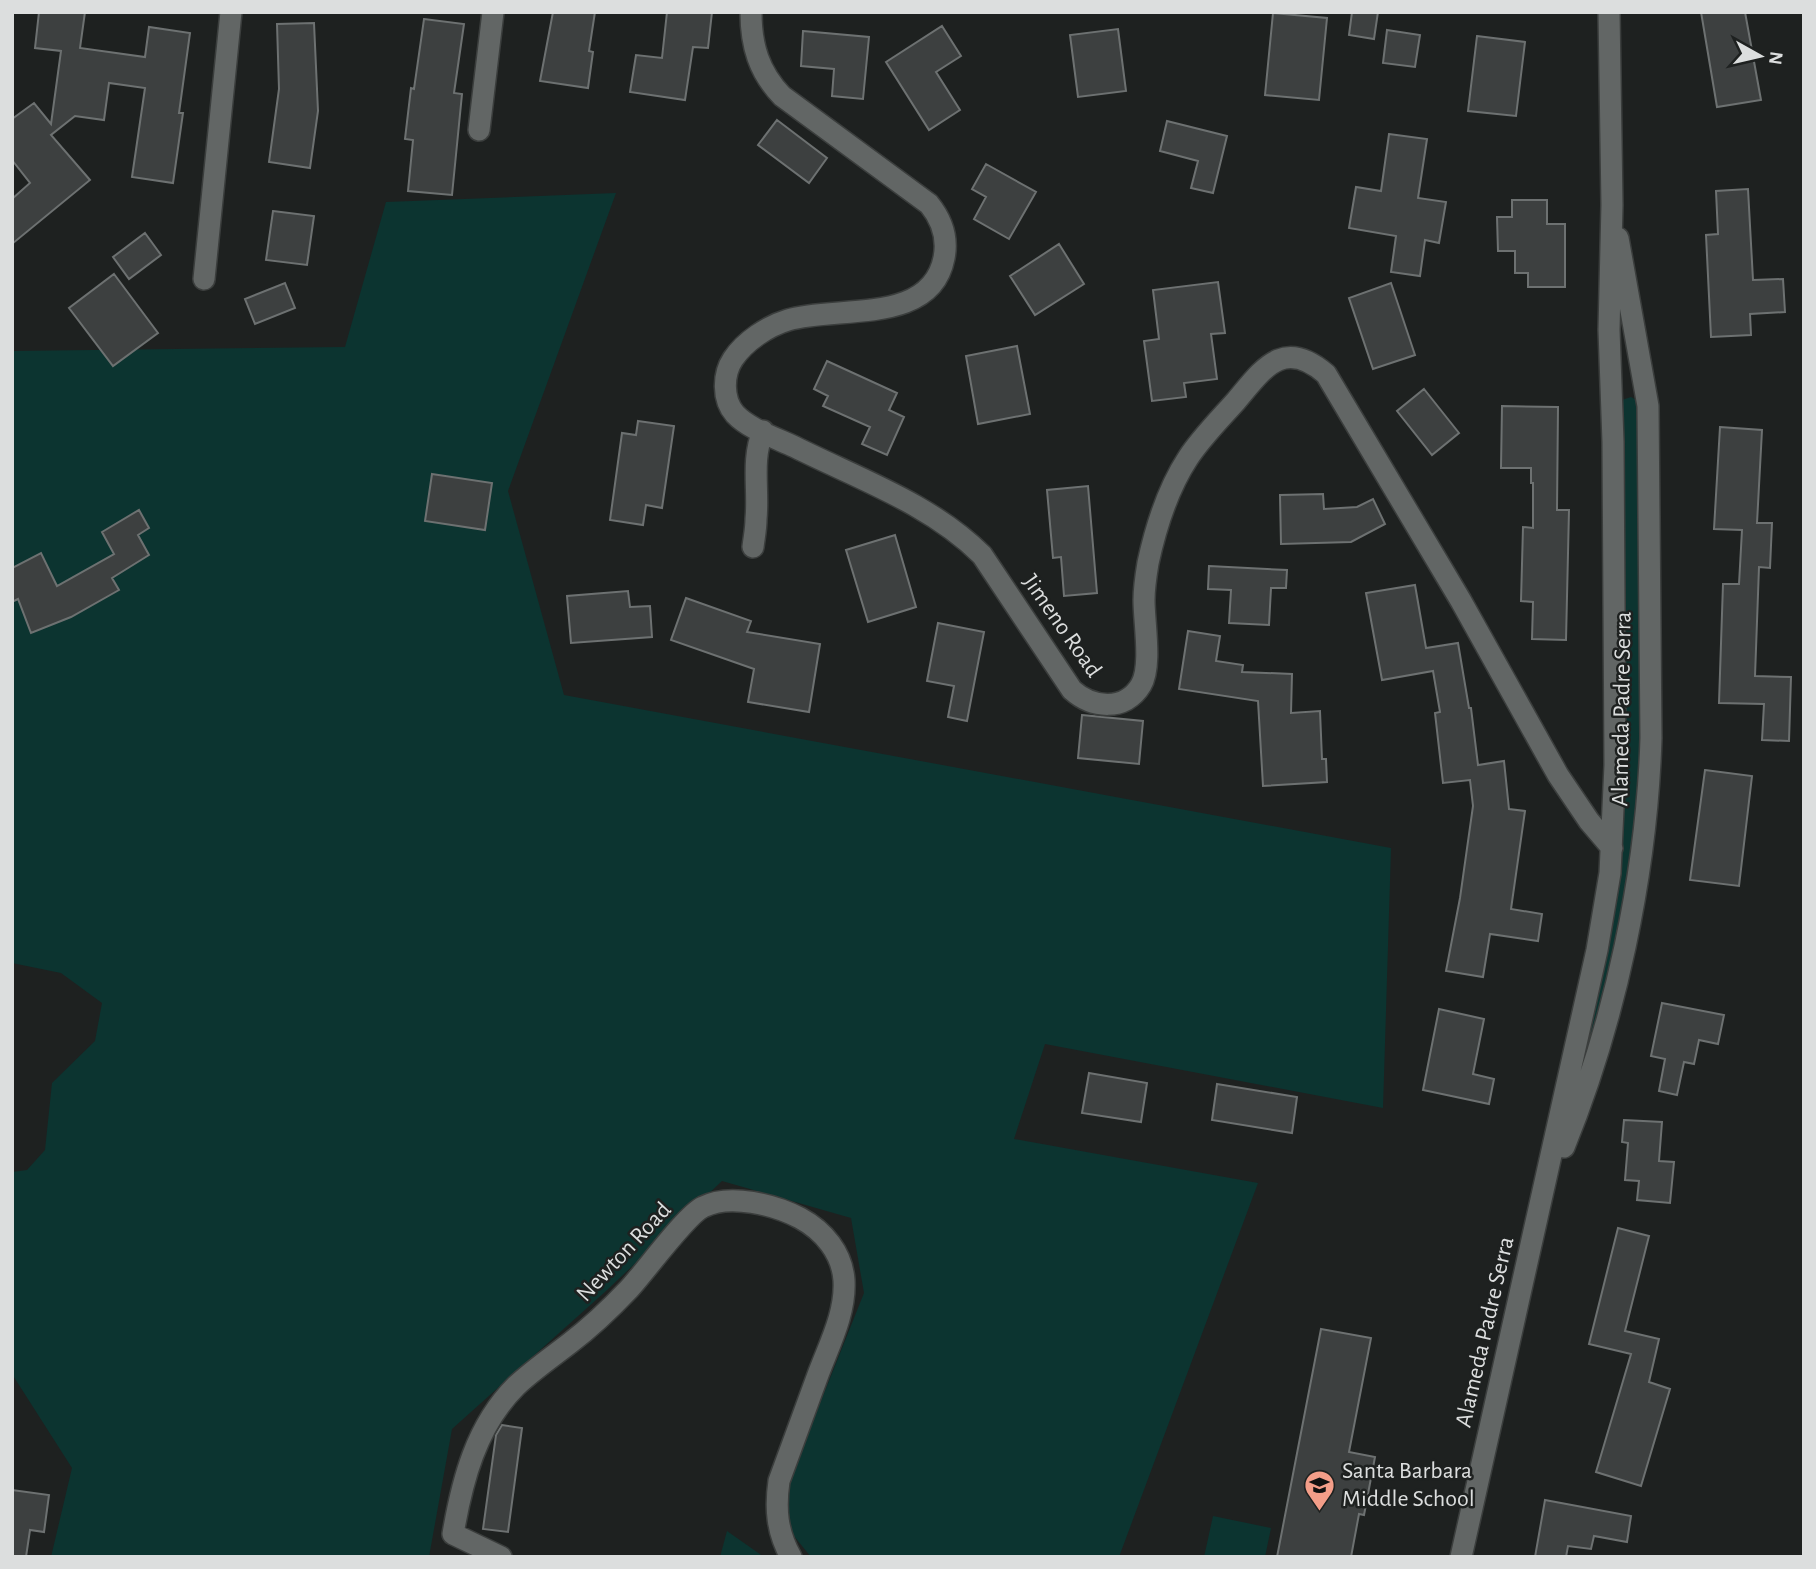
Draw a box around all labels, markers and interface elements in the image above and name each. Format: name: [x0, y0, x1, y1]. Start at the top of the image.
north arrow: [1725, 21, 1795, 91]
text: N: [1765, 50, 1786, 66]
street label: Jimeno Road: [1018, 570, 1106, 682]
street label: Alameda Padre Serra: [1608, 611, 1636, 807]
street label: Newton Road: [572, 1198, 676, 1306]
street label: Alameda Padre Serra: [1451, 1234, 1519, 1430]
place label: Santa Barbara Middle School: [1342, 1459, 1475, 1511]
school or university icon: Santa Barbara Middle School: [1302, 1468, 1336, 1512]

